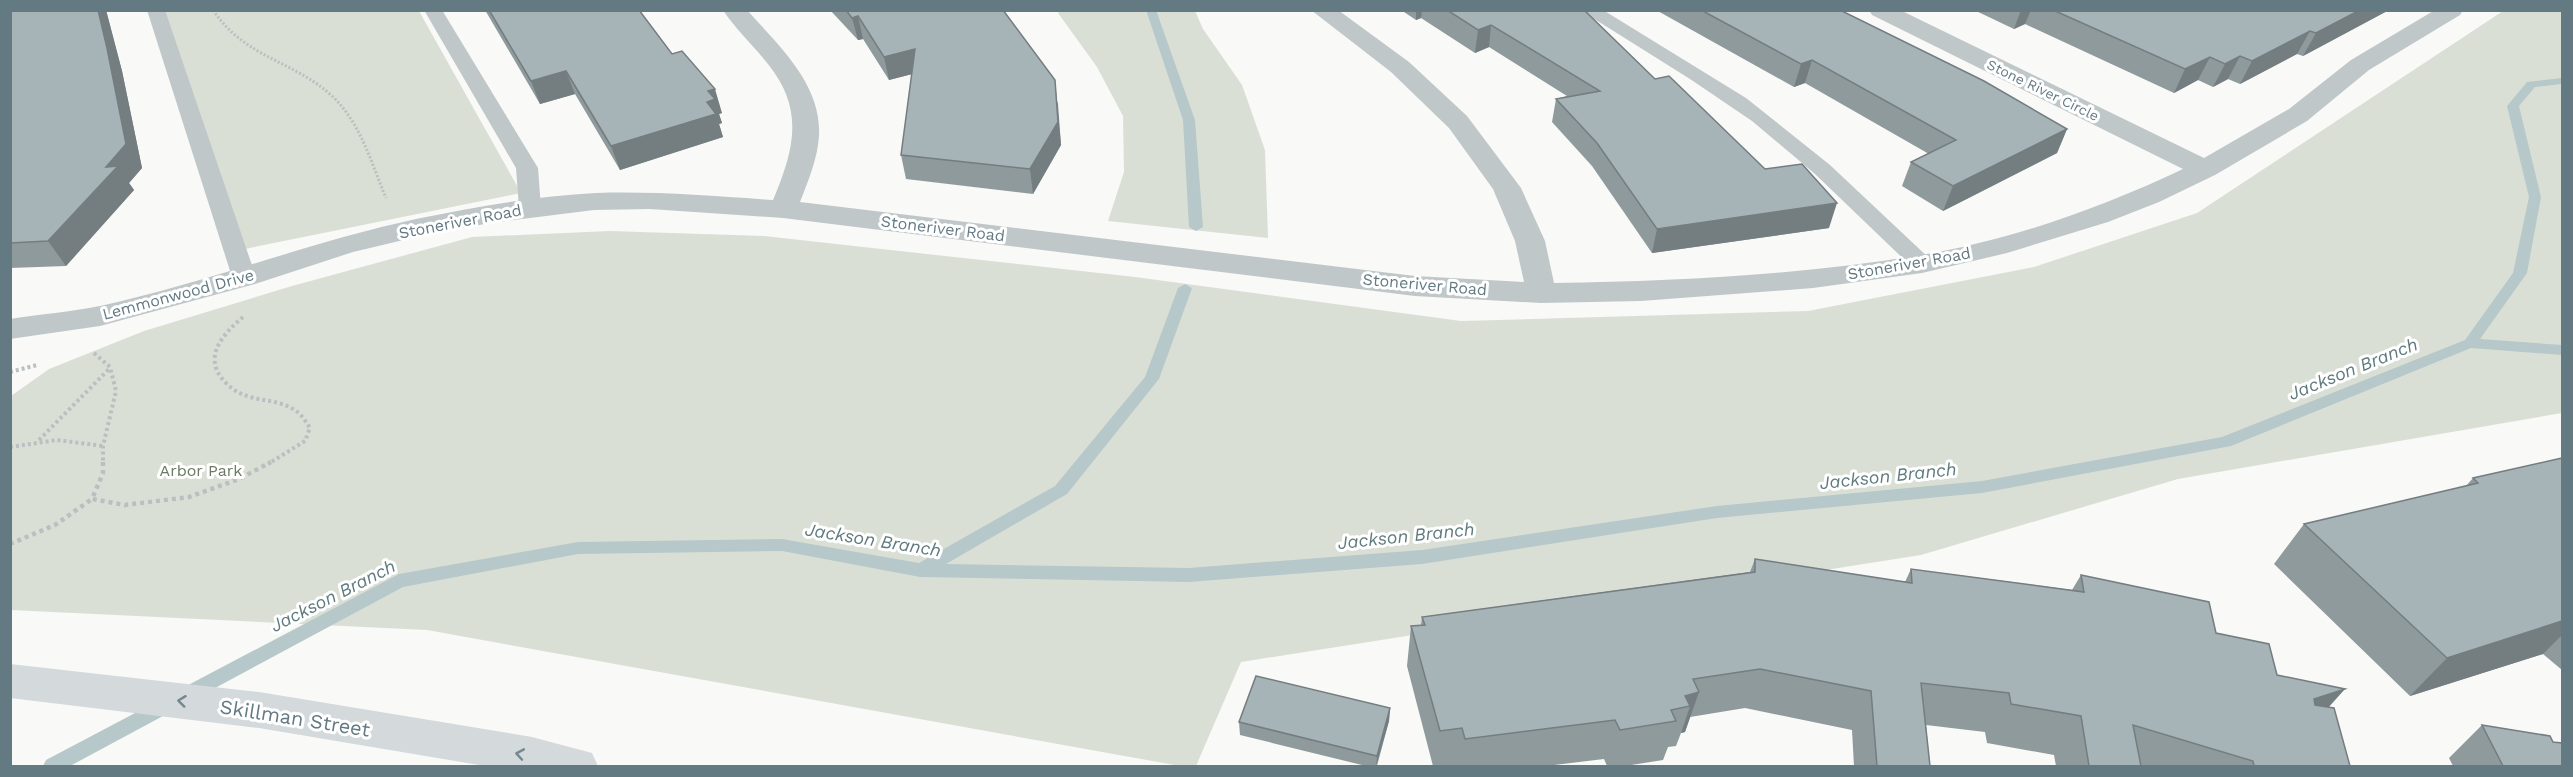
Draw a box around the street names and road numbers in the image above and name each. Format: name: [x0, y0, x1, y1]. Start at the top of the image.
street label: Stone River Circle: [1985, 56, 2101, 124]
street label: Stoneriver Road: [397, 200, 523, 243]
street label: Stoneriver Road: [880, 211, 1006, 246]
street label: Stoneriver Road: [1846, 243, 1972, 284]
street label: Lemmonwood Drive: [100, 265, 256, 324]
street label: Stoneriver Road: [1362, 270, 1488, 299]
street label: Skillman Street: [218, 694, 372, 742]

